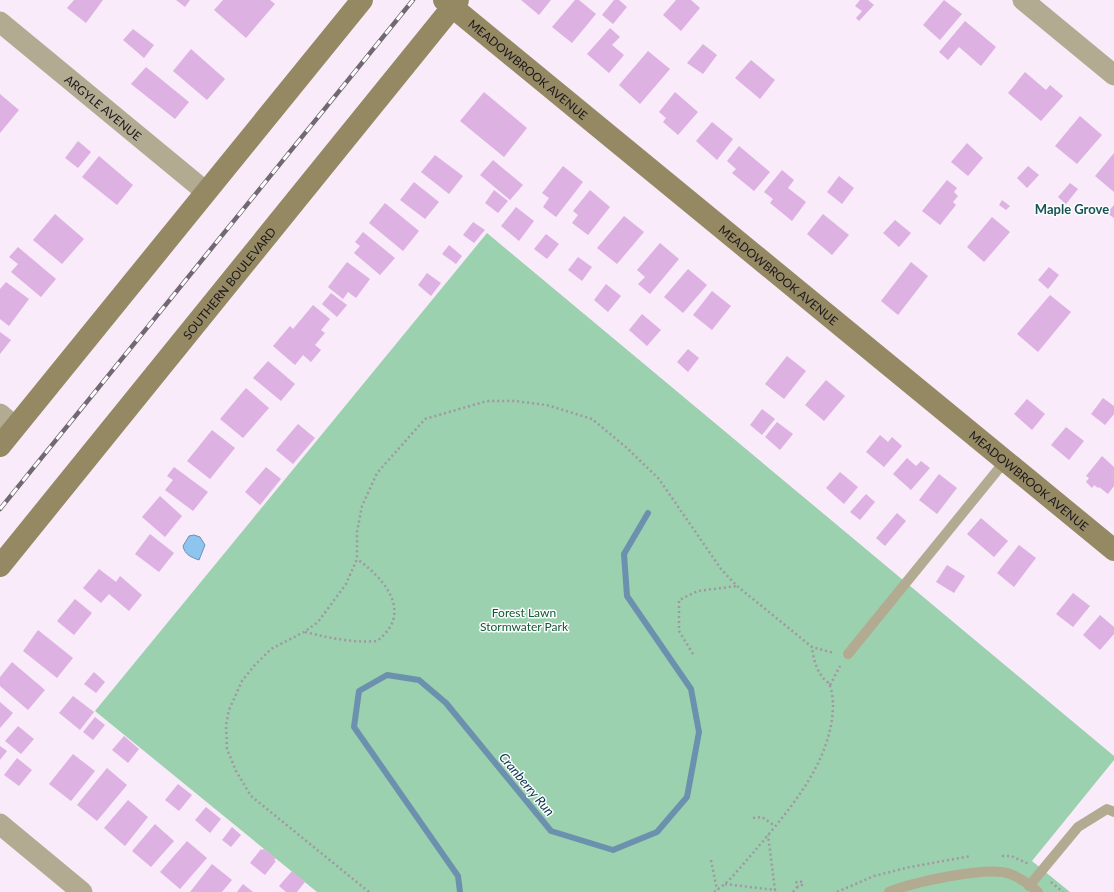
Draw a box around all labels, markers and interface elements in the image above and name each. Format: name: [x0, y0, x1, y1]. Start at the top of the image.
street label: MEADOWBROOK AVENUE: [466, 16, 591, 123]
street label: ARGYLE AVENUE: [62, 71, 145, 143]
district label: Maple Grove: [1035, 201, 1109, 217]
street label: MEADOWBROOK AVENUE: [716, 221, 841, 328]
street label: SOUTHERN BOULEVARD: [179, 224, 279, 342]
street label: MEADOWBROOK AVENUE: [966, 427, 1092, 534]
park label: Forest Lawn Stormwater Park: [480, 605, 569, 634]
water label: Cranberry Run: [496, 749, 558, 819]

